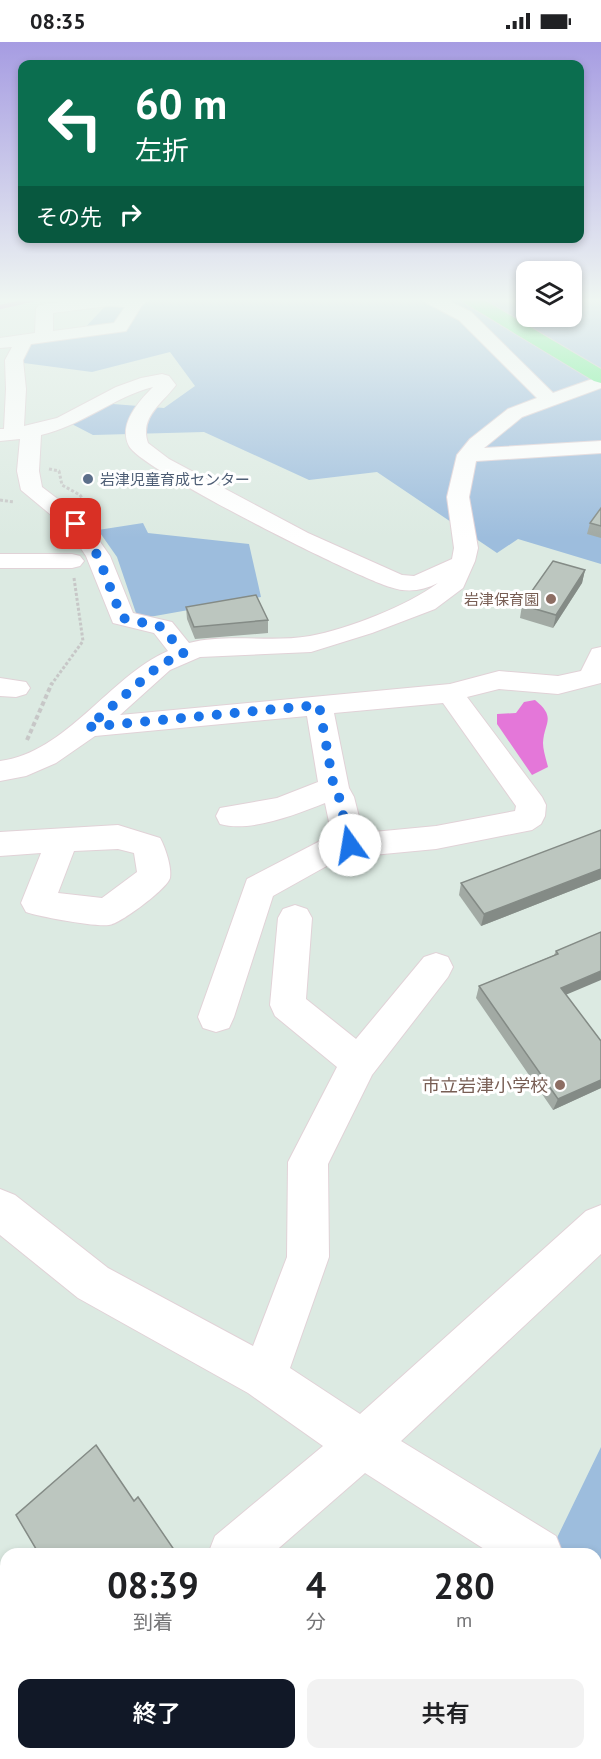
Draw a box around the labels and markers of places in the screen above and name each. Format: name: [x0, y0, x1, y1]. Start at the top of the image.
place label: 岩津児童育成センター: [100, 470, 250, 489]
marker: 岩津児童育成センター: [81, 472, 95, 486]
pin: [50, 498, 101, 549]
place label: 岩津保育園: [464, 590, 539, 609]
marker: 岩津保育園: [544, 592, 558, 606]
place label: 市立岩津小学校: [422, 1074, 548, 1097]
marker: 市立岩津小学校: [553, 1078, 567, 1092]

